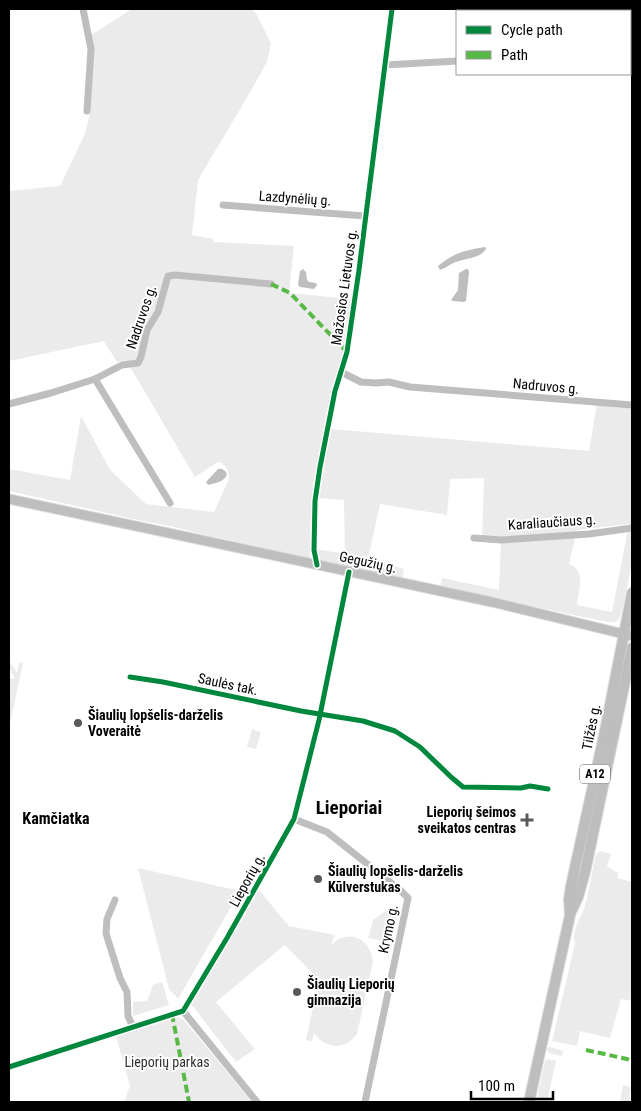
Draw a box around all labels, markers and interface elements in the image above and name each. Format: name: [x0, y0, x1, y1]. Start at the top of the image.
legend: [456, 10, 631, 75]
text: Cycle path: [501, 21, 563, 39]
text: Path: [501, 46, 528, 64]
street label: Lazdynėlių g.: [258, 187, 332, 209]
street label: Mažosios Lietuvos g.: [328, 228, 360, 346]
street label: Nadruvos g.: [123, 283, 159, 351]
street label: Nadruvos g.: [512, 375, 580, 397]
street label: Karaliaučiaus g.: [507, 511, 597, 533]
street label: Gegužių g.: [338, 548, 398, 576]
street label: Saulės tak.: [197, 670, 259, 698]
street label: Tilžės g.: [579, 703, 603, 751]
place label: Šiaulių lopšelis-darželis Voveraitė: [88, 706, 223, 739]
marker: Šiaulių lopšelis-darželis Voveraitė: [72, 717, 84, 729]
road number: A12: [580, 764, 610, 784]
district label: Lieporiai: [316, 796, 382, 819]
place label: Lieporių šeimos sveikatos centras: [418, 804, 516, 836]
district label: Kamčiatka: [22, 809, 90, 828]
marker: Lieporių šeimos sveikatos centras: [520, 813, 534, 827]
street label: Lieporių g.: [226, 851, 268, 909]
place label: Šiaulių lopšelis-darželis Kūlverstukas: [328, 862, 463, 895]
marker: Šiaulių lopšelis-darželis Kūlverstukas: [312, 873, 324, 885]
street label: Krymo g.: [375, 903, 401, 955]
place label: Šiaulių Lieporių gimnazija: [307, 975, 395, 1008]
marker: Šiaulių Lieporių gimnazija: [291, 986, 303, 998]
park label: Lieporių parkas: [124, 1054, 210, 1070]
scale bar: [471, 1068, 554, 1100]
text: 100 m: [478, 1077, 515, 1095]

